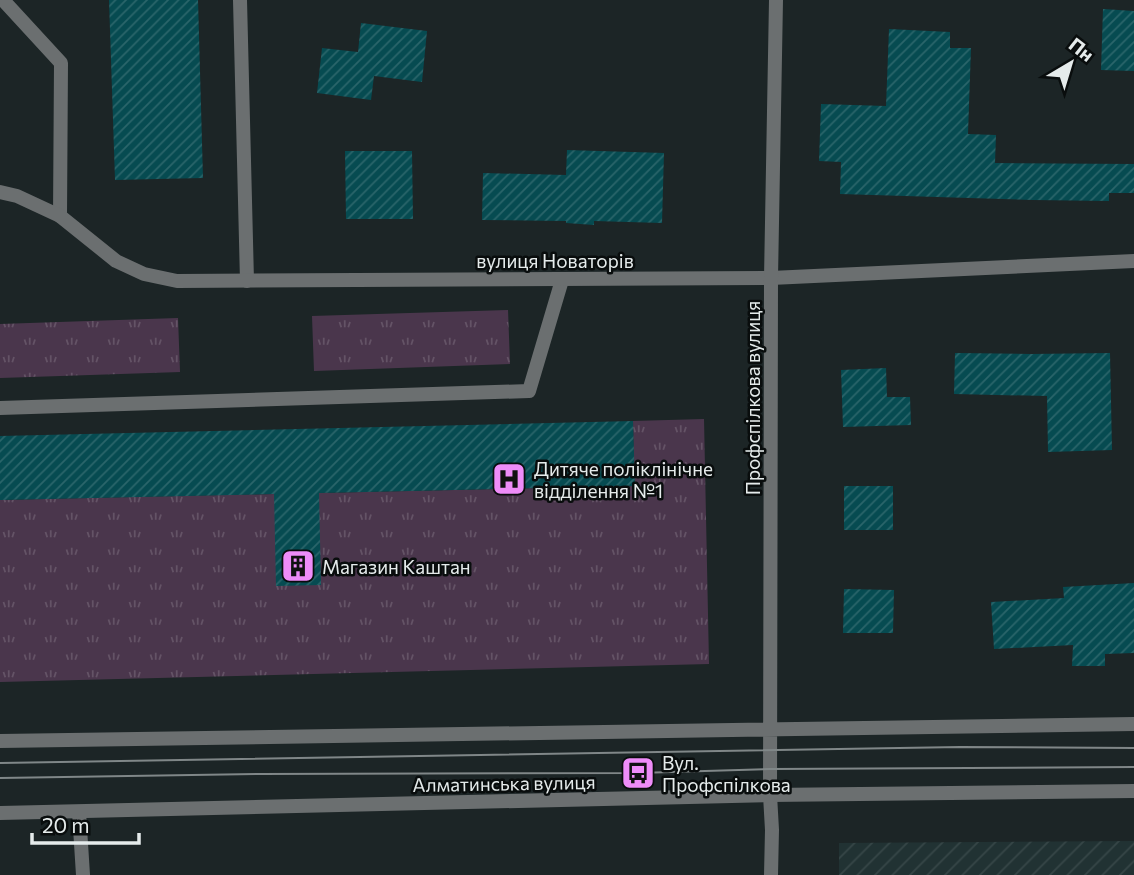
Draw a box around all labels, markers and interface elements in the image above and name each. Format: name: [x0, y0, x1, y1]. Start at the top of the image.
north arrow: [1036, 28, 1106, 98]
text: Пн: [1065, 32, 1099, 66]
street label: вулиця Новаторів: [476, 249, 634, 272]
street label: Профспілкова вулиця: [741, 301, 764, 495]
place label: Дитяче поліклінічне відділення №1: [534, 457, 713, 502]
hospital icon: Дитяче поліклінічне відділення №1: [490, 460, 528, 498]
building icon: Магазин Каштан: [279, 547, 317, 585]
place label: Магазин Каштан: [322, 555, 471, 578]
place label: Вул. Профспілкова: [662, 751, 791, 796]
bus stop icon: Вул. Профспілкова: [619, 754, 657, 792]
street label: Алматинська вулиця: [412, 770, 596, 796]
scale bar: [32, 802, 138, 846]
text: 20 m: [42, 812, 90, 837]

